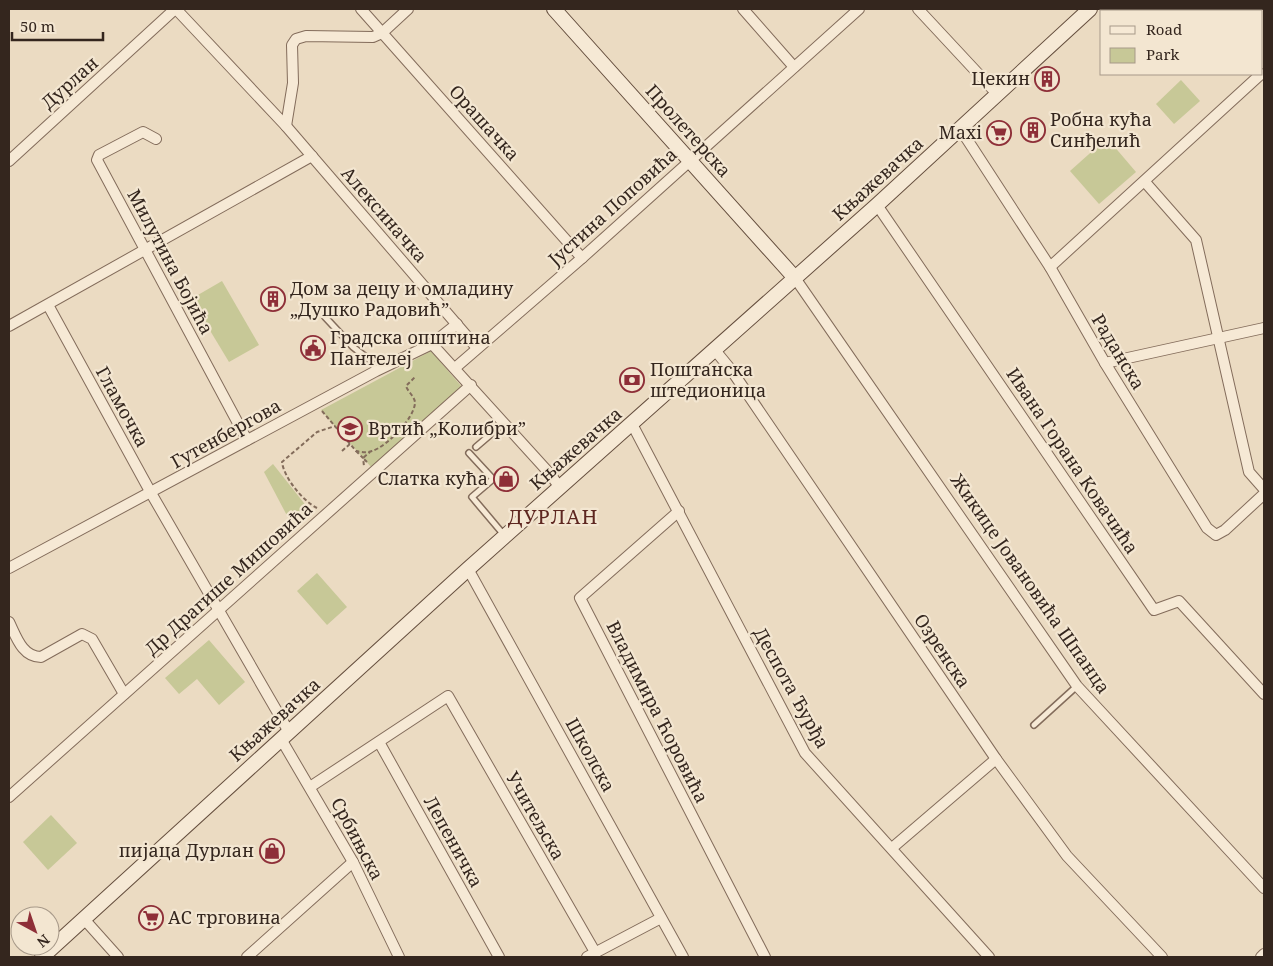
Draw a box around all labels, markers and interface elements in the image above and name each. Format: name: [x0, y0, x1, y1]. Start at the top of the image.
scale bar: [12, 10, 104, 42]
legend: [1100, 10, 1263, 75]
text: 50 m: [20, 16, 55, 36]
text: Road: [1146, 19, 1182, 39]
text: Park: [1146, 44, 1180, 64]
street label: Дурлан: [36, 50, 103, 114]
place label: Цекин: [971, 66, 1030, 90]
building icon: Цекин: [1034, 66, 1060, 92]
street label: Орашачка: [444, 79, 525, 165]
street label: Пролетерска: [641, 79, 737, 182]
place label: Робна кућа Синђелић: [1050, 107, 1152, 152]
building icon: Робна кућа Синђелић: [1020, 117, 1046, 143]
place label: Maxi: [939, 120, 982, 144]
supermarket icon: Maxi: [986, 120, 1012, 146]
street label: Књажевачка: [827, 131, 928, 226]
street label: Јустина Поповића: [542, 142, 682, 271]
street label: Алексиначка: [336, 161, 433, 267]
street label: Милутина Бојића: [122, 185, 219, 338]
place label: Дом за децу и омладину „Душко Радовић”: [290, 276, 514, 321]
building icon: Дом за децу и омладину „Душко Радовић”: [260, 286, 286, 312]
street label: Раданска: [1087, 309, 1151, 394]
place label: Градска општина Пантелеј: [330, 325, 491, 370]
public building icon: Градска општина Пантелеј: [300, 335, 326, 361]
place label: Поштанска штедионица: [650, 357, 766, 402]
street label: Гламочка: [91, 362, 155, 451]
street label: Ивана Горана Ковачића: [1001, 363, 1144, 558]
bank icon: Поштанска штедионица: [619, 367, 645, 393]
street label: Гутенбергова: [166, 393, 285, 473]
street label: Књажевачка: [524, 402, 627, 495]
school or university icon: Вртић „Колибри”: [337, 416, 363, 442]
place label: Вртић „Колибри”: [368, 416, 526, 440]
place label: Слатка кућа: [377, 466, 488, 490]
shop icon: Слатка кућа: [493, 466, 519, 492]
street label: Жикице Јовановића Шпанца: [945, 468, 1116, 698]
street label: Др Драгише Мишовића: [139, 497, 317, 660]
district label: ДУРЛАН: [508, 503, 598, 530]
street label: Озренска: [909, 609, 976, 692]
street label: Владимира Ћоровића: [601, 616, 714, 807]
street label: Деспота Ђурђа: [749, 623, 835, 752]
street label: Књажевачка: [224, 672, 325, 767]
street label: Школска: [561, 713, 621, 796]
street label: Учитељска: [501, 767, 571, 864]
street label: Лепеничка: [419, 792, 489, 891]
street label: Србињска: [326, 793, 390, 884]
place label: пијаца Дурлан: [119, 838, 254, 862]
shop icon: пијаца Дурлан: [259, 838, 285, 864]
supermarket icon: АС трговина: [138, 905, 164, 931]
place label: АС трговина: [168, 905, 281, 929]
north arrow: [10, 906, 60, 956]
text: N: [33, 931, 54, 952]

